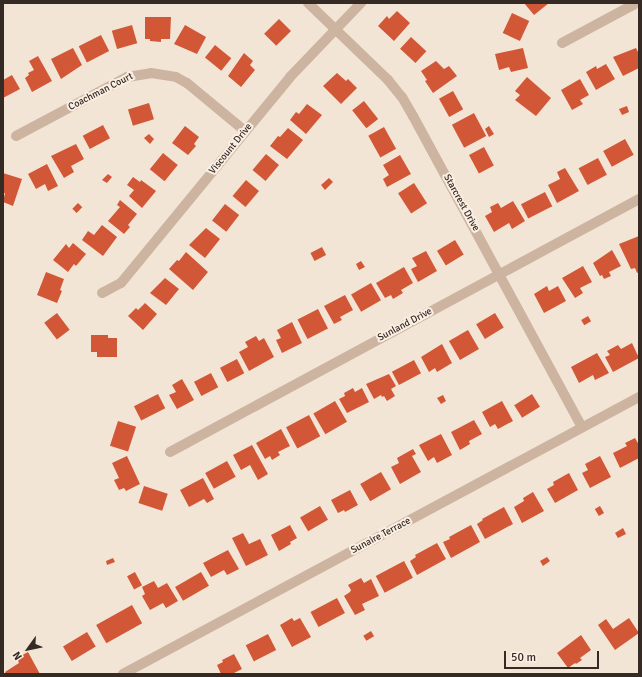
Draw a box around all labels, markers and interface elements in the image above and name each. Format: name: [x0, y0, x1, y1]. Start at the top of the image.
street label: Coachman Court: [67, 71, 135, 113]
street label: Viscount Drive: [207, 121, 255, 177]
street label: Starcrest Drive: [440, 172, 482, 234]
street label: Sunland Drive: [376, 306, 434, 344]
street label: Sunaire Terrace: [349, 515, 413, 557]
north arrow: [8, 629, 48, 669]
scale bar: [506, 643, 601, 669]
text: N: [10, 649, 25, 663]
text: 50 m: [511, 650, 536, 665]

